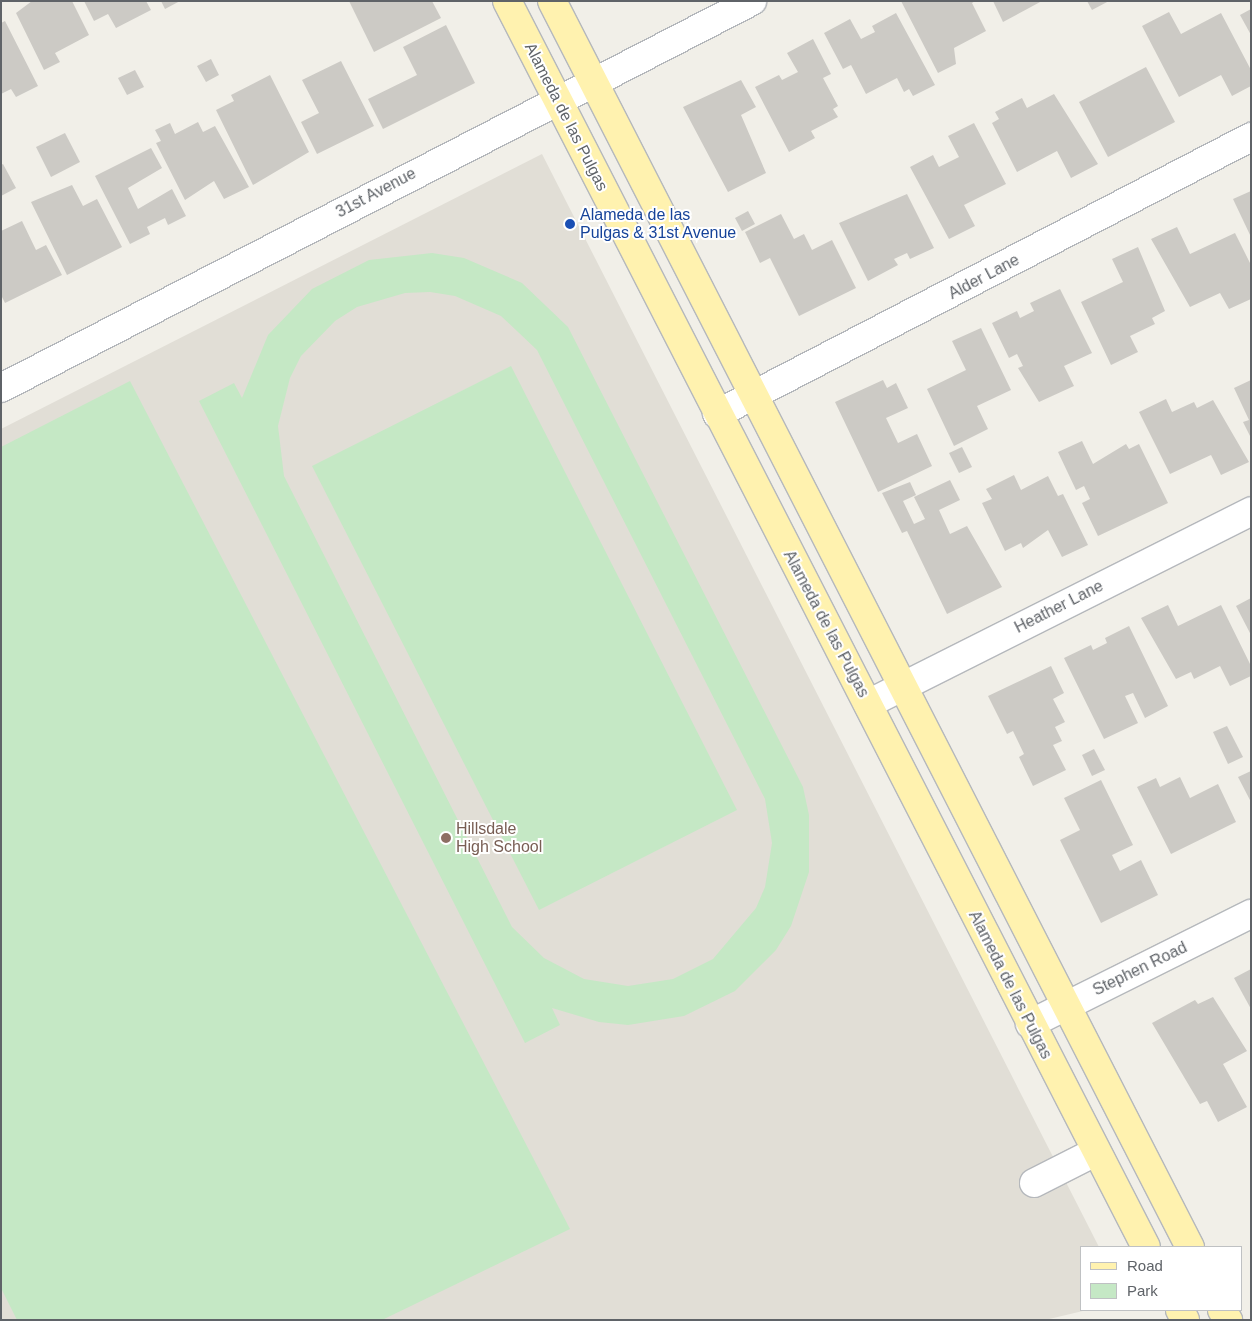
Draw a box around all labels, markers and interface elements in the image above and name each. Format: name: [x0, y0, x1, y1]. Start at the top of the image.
street label: Alameda de las Pulgas: [520, 40, 612, 194]
street label: 31st Avenue: [332, 164, 420, 222]
place label: Alameda de las Pulgas & 31st Avenue: [580, 205, 737, 243]
marker: Alameda de las Pulgas & 31st Avenue: [564, 218, 576, 230]
street label: Alder Lane: [945, 250, 1023, 304]
street label: Alameda de las Pulgas: [779, 547, 873, 701]
street label: Heather Lane: [1011, 576, 1107, 638]
place label: Hillsdale High School: [456, 819, 542, 857]
marker: Hillsdale High School: [440, 832, 452, 844]
street label: Alameda de las Pulgas: [964, 908, 1056, 1062]
street label: Stephen Road: [1090, 938, 1190, 1000]
legend: [1080, 1246, 1242, 1311]
text: Road: [1127, 1257, 1163, 1274]
text: Park: [1127, 1282, 1158, 1299]

